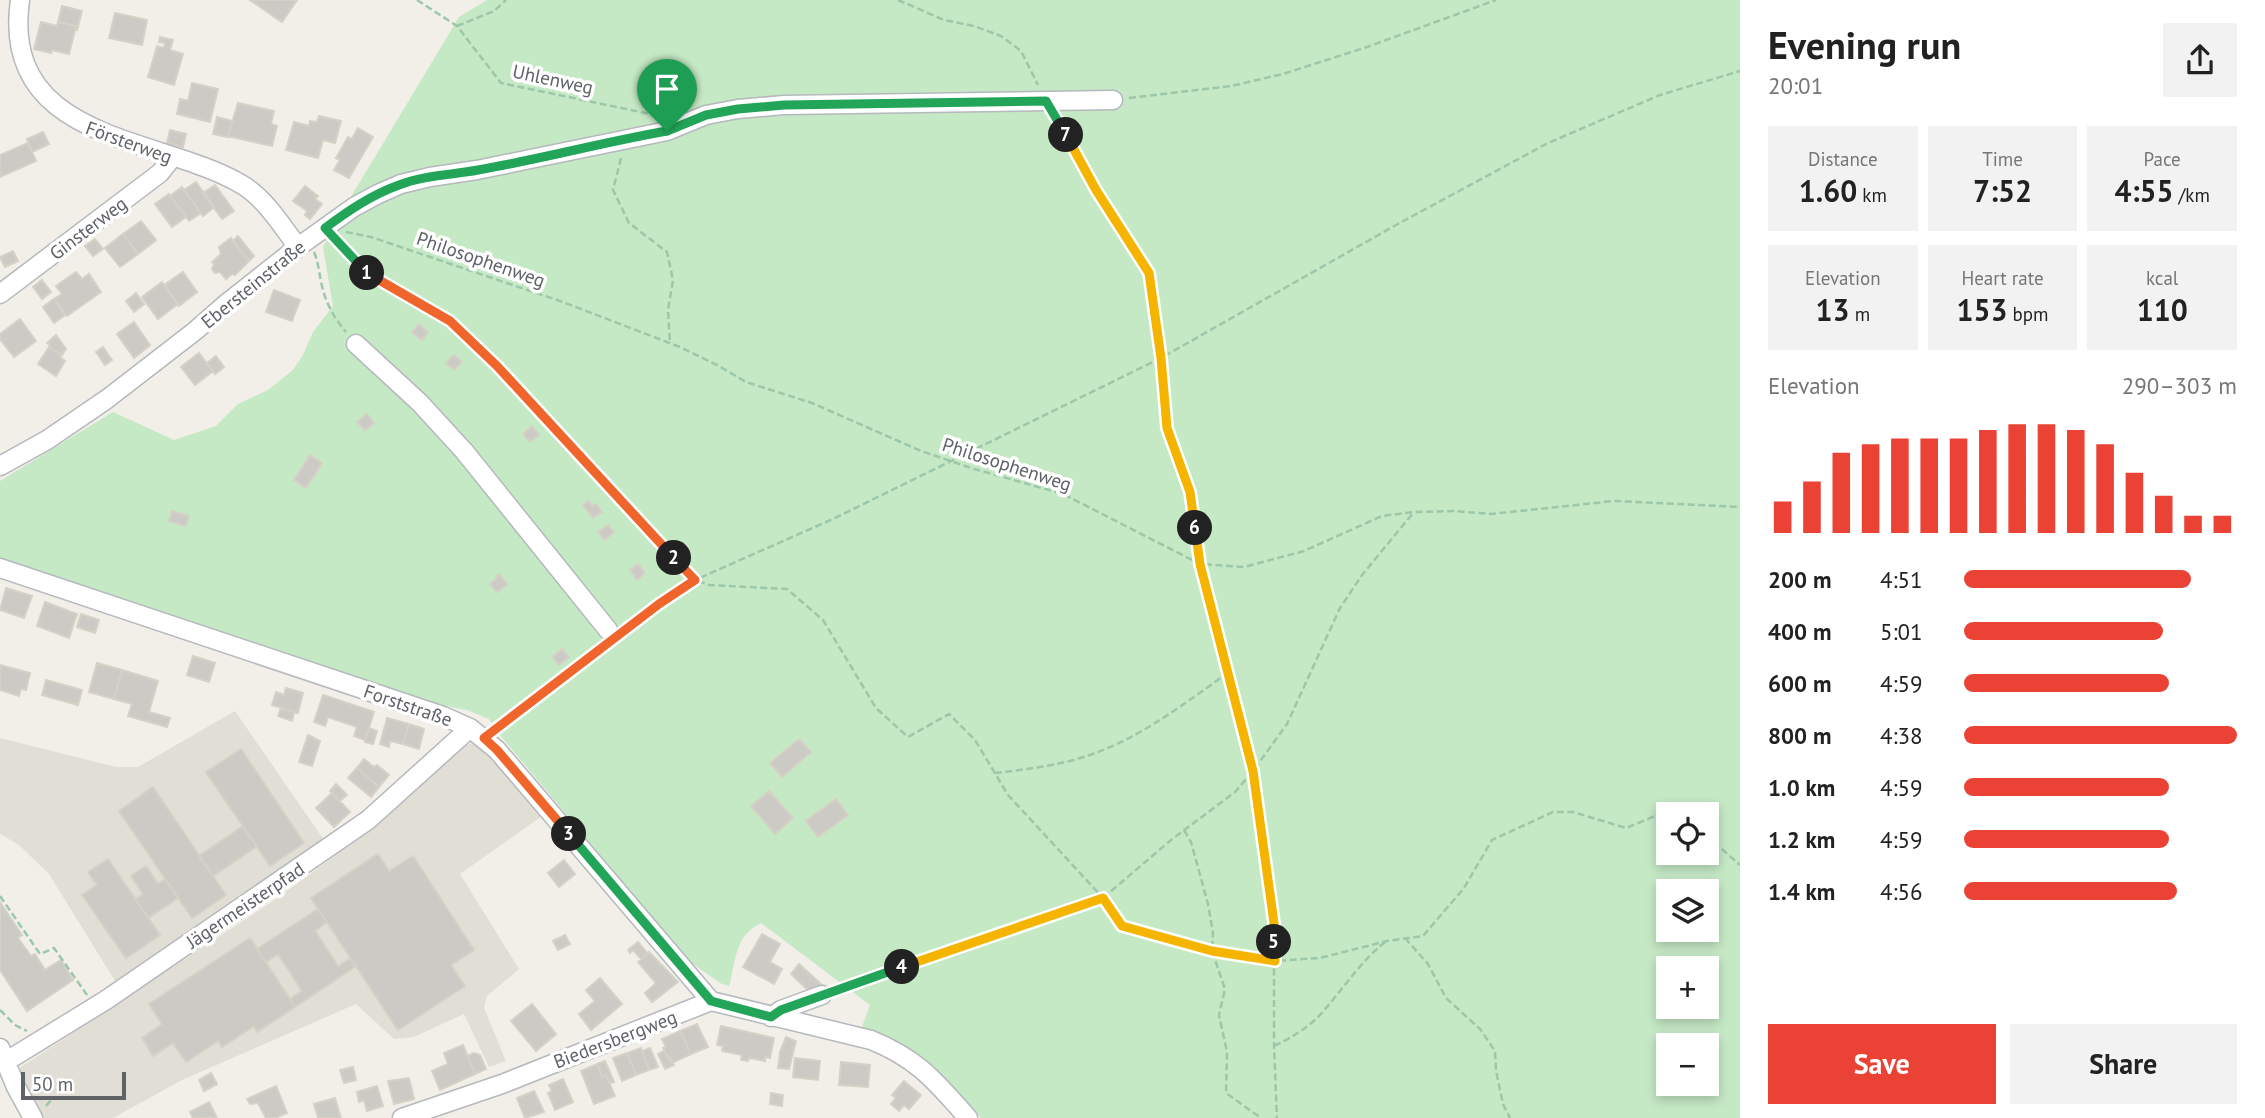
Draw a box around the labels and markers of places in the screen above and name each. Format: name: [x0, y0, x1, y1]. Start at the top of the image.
pin: [637, 59, 697, 131]
pin: 7: [1048, 118, 1084, 152]
pin: 1: [350, 256, 384, 290]
pin: 6: [1178, 510, 1212, 546]
pin: 2: [656, 540, 692, 576]
pin: 3: [552, 816, 586, 852]
pin: 5: [1256, 925, 1292, 960]
pin: 4: [884, 950, 920, 984]

